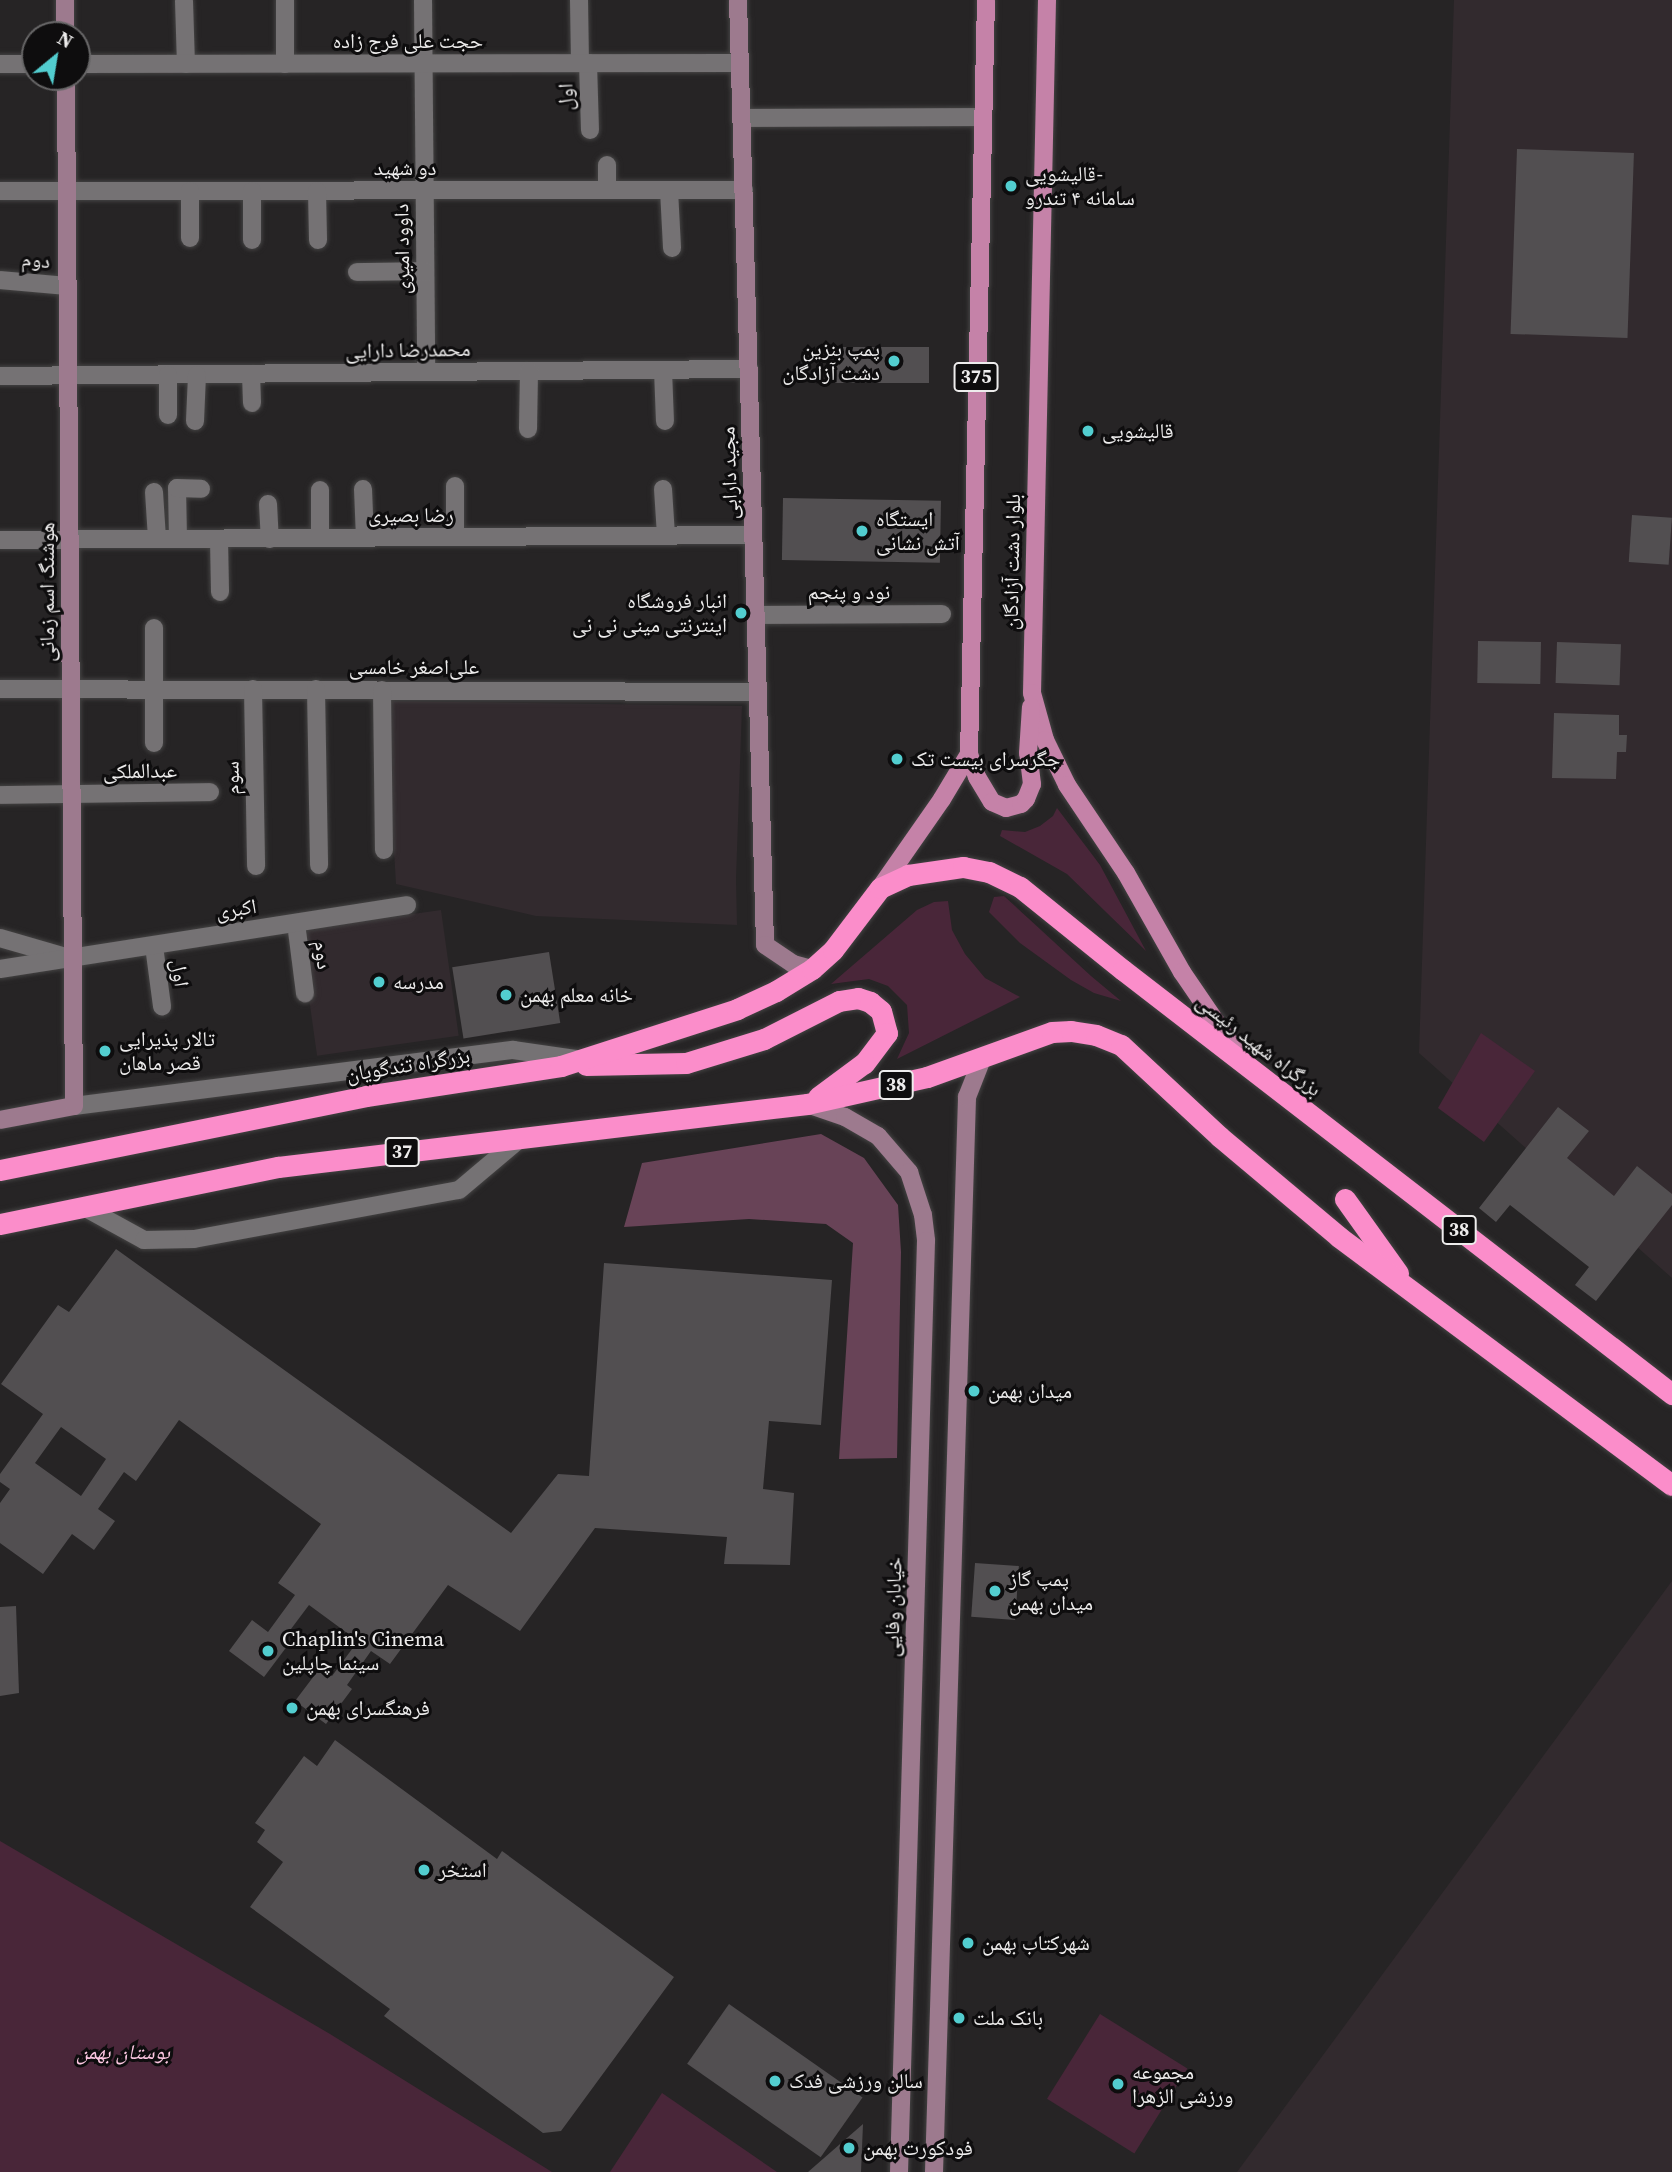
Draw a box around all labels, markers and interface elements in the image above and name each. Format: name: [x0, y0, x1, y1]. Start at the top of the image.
north arrow: [21, 21, 91, 91]
text: N: [53, 25, 78, 54]
street label: حجت علی فرج زاده: [333, 28, 483, 54]
street label: اول: [553, 83, 579, 111]
street label: دو شهید: [374, 155, 436, 181]
place label: قالیشویی- سامانه ۴ تندرو: [1025, 161, 1135, 211]
marker: قالیشویی- سامانه ۴ تندرو: [1003, 178, 1019, 194]
street label: داوود امیری: [389, 204, 415, 294]
street label: دوم: [21, 246, 51, 274]
street label: محمدرضا دارایی: [345, 336, 471, 364]
place label: پمپ بنزین دشت آزادگان: [782, 336, 880, 386]
marker: پمپ بنزین دشت آزادگان: [886, 353, 902, 369]
road number: 375: [953, 362, 999, 392]
place label: قالیشویی: [1102, 418, 1174, 444]
marker: قالیشویی: [1080, 423, 1096, 439]
street label: مجید دارابی: [715, 426, 743, 520]
street label: بلوار دشت آزادگان: [998, 494, 1026, 630]
street label: رضا بصیری: [368, 502, 454, 528]
place label: ایستگاه آتش نشانی: [876, 506, 960, 556]
street label: هوشنگ اسم زمانی: [34, 522, 60, 662]
marker: ایستگاه آتش نشانی: [854, 523, 870, 539]
street label: نود و پنجم: [808, 579, 890, 605]
place label: انبار فروشگاه اینترنتی مینی نی نی: [572, 588, 727, 638]
marker: انبار فروشگاه اینترنتی مینی نی نی: [733, 605, 749, 621]
street label: علی‌اصغر خامسی: [349, 654, 479, 680]
place label: جگرسرای بیست تک: [911, 746, 1060, 772]
marker: جگرسرای بیست تک: [889, 751, 905, 767]
street label: عبدالملکی: [103, 758, 177, 784]
street label: سوم: [219, 761, 245, 795]
street label: اکبری: [214, 893, 258, 925]
street label: دوم: [309, 939, 337, 971]
street label: اول: [166, 958, 194, 988]
place label: مدرسه: [393, 969, 444, 995]
marker: مدرسه: [371, 974, 387, 990]
place label: خانه معلم بهمن: [520, 982, 633, 1008]
marker: خانه معلم بهمن: [498, 987, 514, 1003]
street label: بزرگراه شهید رئیسی: [1191, 988, 1327, 1102]
place label: تالار پذیرایی قصر ماهان: [119, 1026, 215, 1076]
marker: تالار پذیرایی قصر ماهان: [97, 1043, 113, 1059]
street label: بزرگراه تندگویان: [344, 1043, 472, 1087]
road number: 38: [878, 1070, 914, 1100]
road number: 37: [384, 1136, 420, 1168]
road number: 38: [1442, 1214, 1476, 1246]
place label: میدان بهمن: [988, 1378, 1072, 1404]
marker: میدان بهمن: [966, 1383, 982, 1399]
street label: خیابان وفایی: [879, 1557, 907, 1657]
place label: پمپ گاز میدان بهمن: [1009, 1566, 1093, 1616]
marker: پمپ گاز میدان بهمن: [987, 1583, 1003, 1599]
place label: Chaplin's Cinema سینما چاپلین: [282, 1626, 444, 1676]
marker: Chaplin's Cinema سینما چاپلین: [260, 1643, 276, 1659]
place label: فرهنگسرای بهمن: [306, 1695, 430, 1721]
marker: فرهنگسرای بهمن: [284, 1700, 300, 1716]
place label: استخر: [438, 1857, 487, 1883]
marker: استخر: [416, 1862, 432, 1878]
place label: شهرکتاب بهمن: [982, 1930, 1090, 1956]
marker: شهرکتاب بهمن: [960, 1935, 976, 1951]
place label: بانک ملت: [973, 2005, 1043, 2031]
marker: بانک ملت: [951, 2010, 967, 2026]
park label: بوستان بهمن: [76, 2039, 170, 2065]
place label: مجموعه ورزشی الزهرا: [1132, 2059, 1233, 2109]
place label: سالن ورزشی فدک: [789, 2068, 923, 2094]
marker: سالن ورزشی فدک: [767, 2073, 783, 2089]
marker: مجموعه ورزشی الزهرا: [1110, 2076, 1126, 2092]
place label: فودکورت بهمن: [863, 2135, 973, 2161]
marker: فودکورت بهمن: [841, 2140, 857, 2156]

